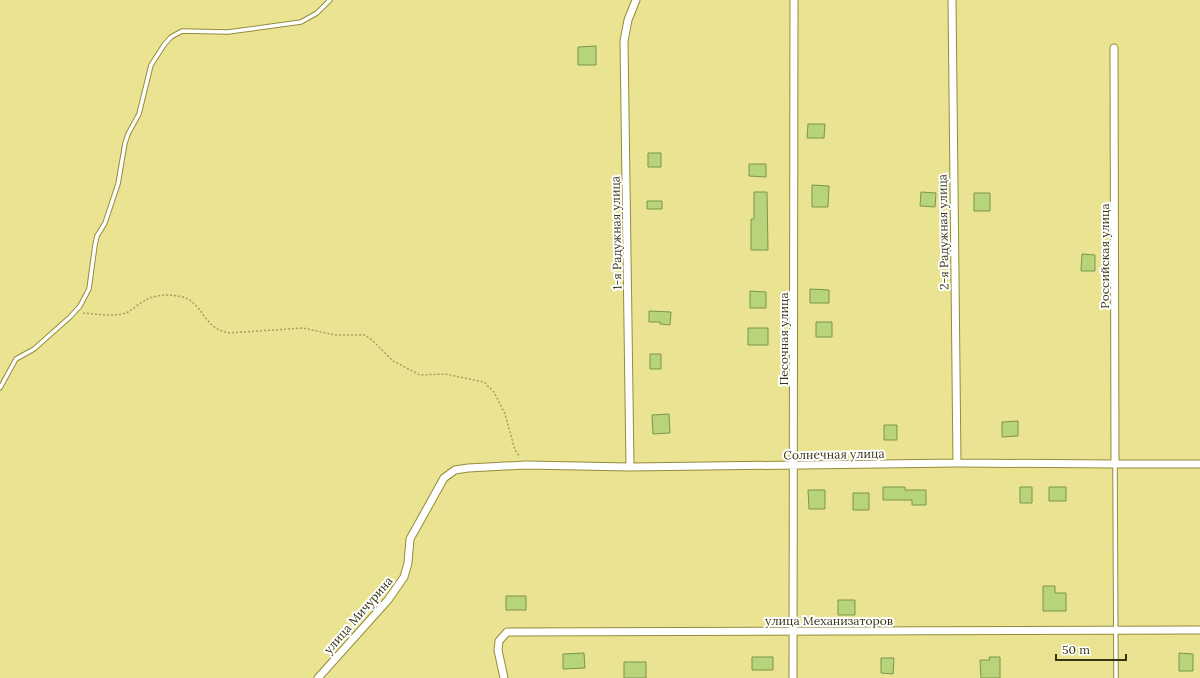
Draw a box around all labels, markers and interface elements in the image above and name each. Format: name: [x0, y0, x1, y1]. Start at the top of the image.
street label: 2-я Радужная улица: [934, 174, 952, 290]
street label: 1-я Радужная улица: [608, 176, 624, 290]
street label: Российская улица: [1097, 203, 1112, 309]
street label: Песочная улица: [776, 292, 791, 386]
street label: Солнечная улица: [783, 446, 885, 462]
street label: улица Мичурина: [320, 573, 396, 657]
street label: улица Механизаторов: [765, 613, 893, 628]
scale bar: [1056, 636, 1126, 662]
text: 50 m: [1062, 642, 1090, 657]

